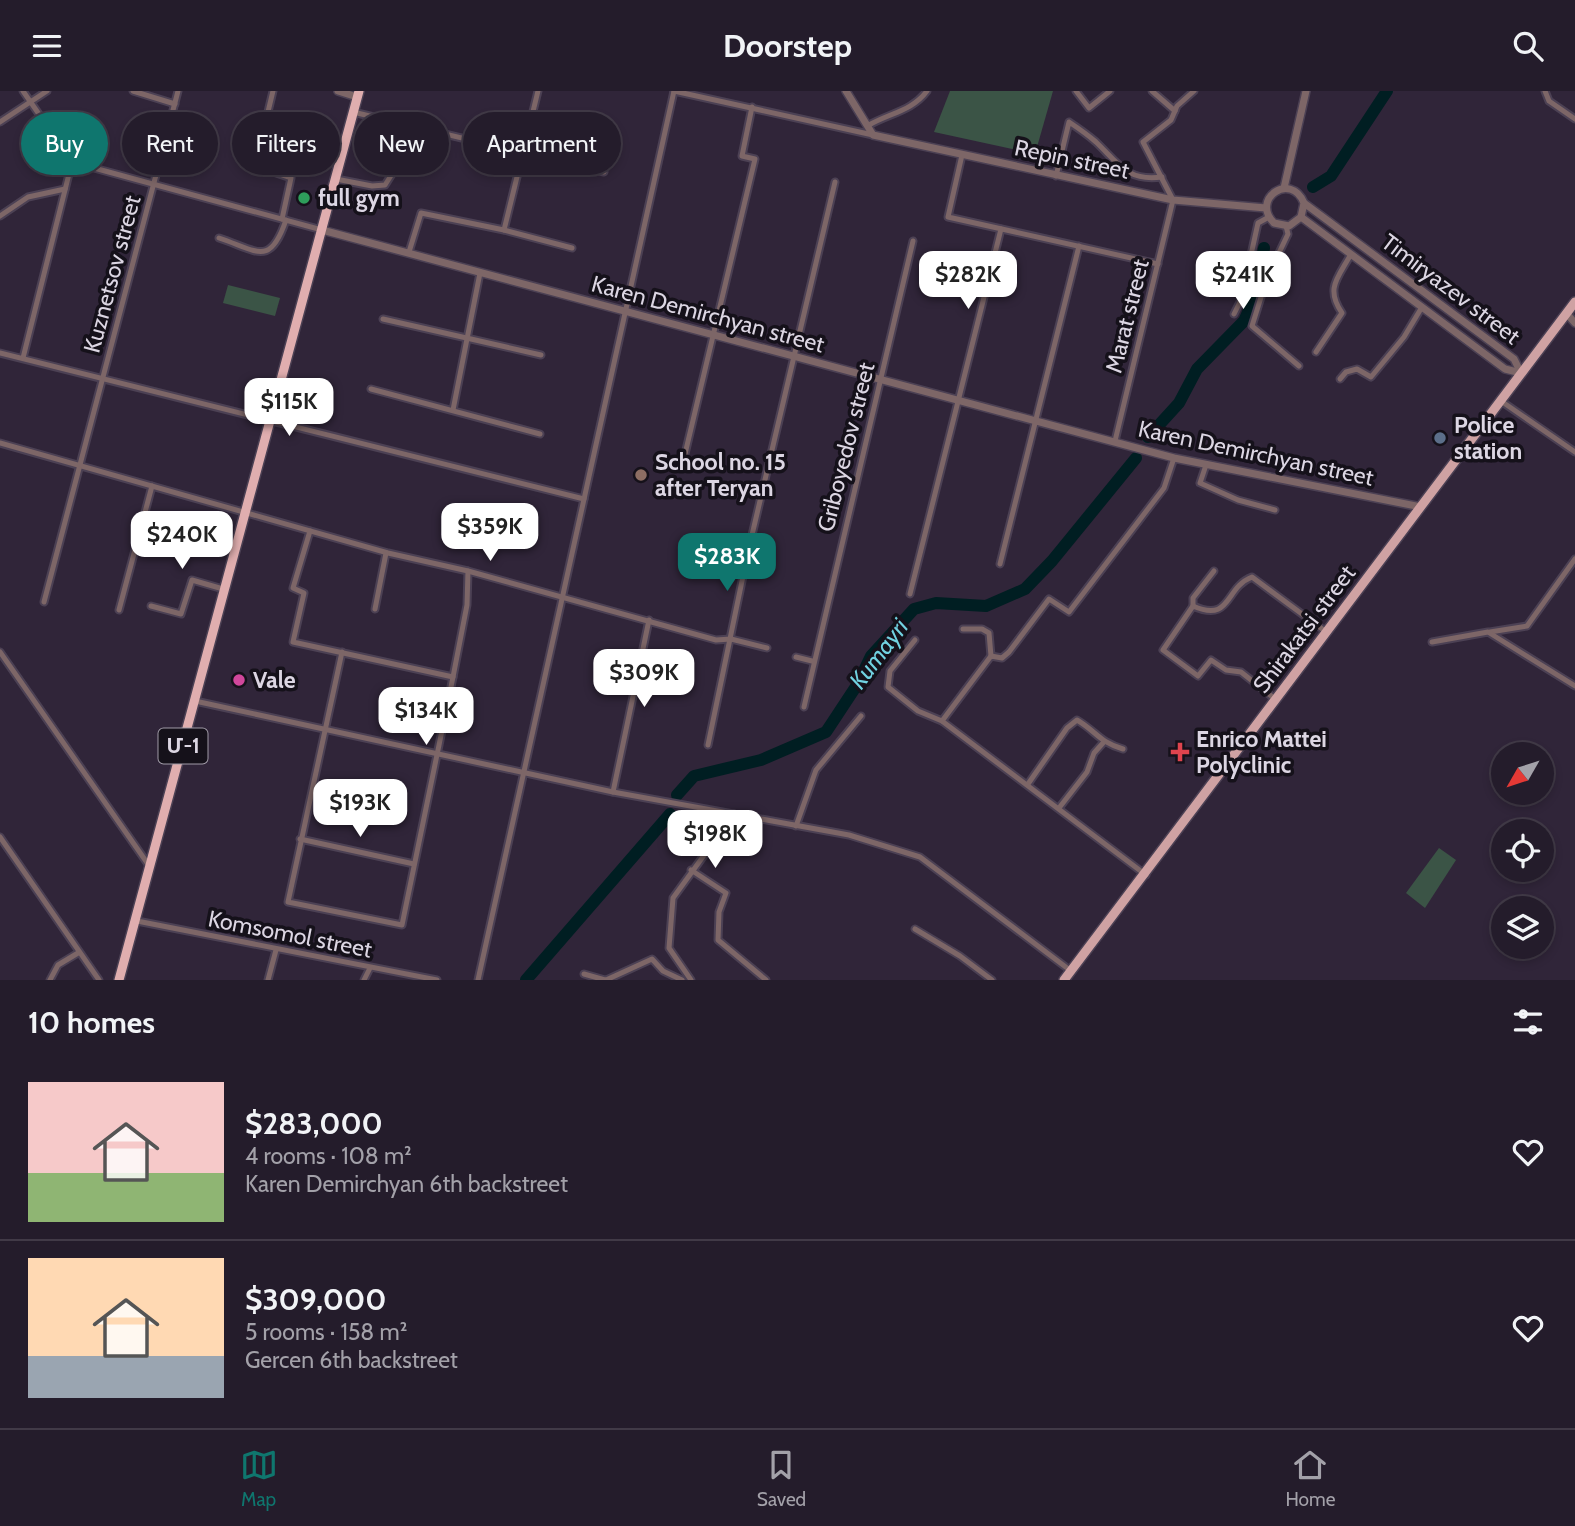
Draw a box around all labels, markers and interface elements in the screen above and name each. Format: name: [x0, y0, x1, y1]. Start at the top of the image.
text: Doorstep: [723, 26, 852, 65]
icon: menu: [28, 27, 66, 65]
icon: search: [1509, 27, 1547, 65]
chip: Buy: [21, 112, 108, 175]
chip: Rent: [122, 112, 218, 175]
chip: Filters: [232, 112, 340, 175]
chip: New: [354, 112, 449, 175]
chip: Apartment: [463, 112, 621, 175]
street label: Repin street: [1012, 133, 1132, 185]
place label: full gym: [318, 184, 400, 212]
marker: full gym: [296, 190, 312, 206]
street label: Kuznetsov street: [78, 192, 147, 356]
street label: Timiryazev street: [1376, 228, 1526, 350]
pin: $282K: [919, 251, 1017, 311]
pin: $241K: [1194, 251, 1292, 311]
street label: Marat street: [1099, 256, 1155, 376]
text: $282K: [935, 260, 1001, 288]
text: $241K: [1212, 260, 1274, 288]
street label: Karen Demirchyan street: [589, 269, 828, 359]
street label: Griboyedov street: [811, 359, 881, 534]
pin: $115K: [240, 379, 338, 438]
text: $115K: [260, 387, 318, 415]
place label: Police station: [1454, 411, 1522, 465]
street label: Karen Demirchyan street: [1136, 414, 1376, 492]
marker: Police station: [1432, 430, 1448, 446]
place label: School no. 15 after Teryan: [655, 448, 786, 502]
marker: School no. 15 after Teryan: [633, 467, 649, 483]
pin: $359K: [441, 503, 539, 563]
pin: $240K: [133, 511, 231, 571]
text: $359K: [457, 512, 523, 540]
text: $240K: [147, 520, 217, 548]
pin: $283K: [678, 533, 776, 593]
text: $283K: [694, 542, 760, 570]
street label: Shirakatsi street: [1247, 559, 1361, 698]
water label: Kumayri: [843, 612, 915, 694]
pin: $309K: [595, 649, 693, 709]
text: $309K: [609, 658, 679, 686]
place label: Vale: [253, 666, 296, 694]
marker: Vale: [231, 672, 247, 688]
pin: $134K: [377, 687, 475, 747]
text: $134K: [395, 696, 457, 724]
place label: Enrico Mattei Polyclinic: [1196, 725, 1327, 779]
road number: Մ-1: [158, 729, 208, 763]
marker: Enrico Mattei Polyclinic: [1170, 742, 1190, 762]
north arrow: [1491, 742, 1554, 805]
map controls: [1491, 742, 1554, 959]
pin: $193K: [311, 779, 409, 839]
text: $193K: [329, 788, 391, 816]
pin: $198K: [666, 811, 764, 870]
text: $198K: [683, 819, 747, 847]
button: locate: [1491, 819, 1554, 882]
button: layers: [1491, 896, 1554, 959]
street label: Komsomol street: [206, 904, 374, 964]
icon: filters: [1509, 1003, 1547, 1041]
text: 10 homes: [28, 1004, 155, 1041]
text: $283,000: [245, 1105, 383, 1142]
icon: home: [84, 1110, 168, 1194]
icon: heart: [1509, 1133, 1547, 1171]
text: 4 rooms · 108 m²: [245, 1142, 412, 1170]
text: Karen Demirchyan 6th backstreet: [245, 1170, 568, 1198]
text: $309,000: [245, 1281, 386, 1318]
icon: home: [84, 1286, 168, 1370]
icon: heart: [1509, 1309, 1547, 1347]
text: 5 rooms · 158 m²: [245, 1318, 407, 1346]
text: Gercen 6th backstreet: [245, 1346, 458, 1374]
tab: Map: [240, 1446, 278, 1511]
tab: Saved: [757, 1446, 806, 1511]
tab: Home: [1285, 1446, 1335, 1511]

